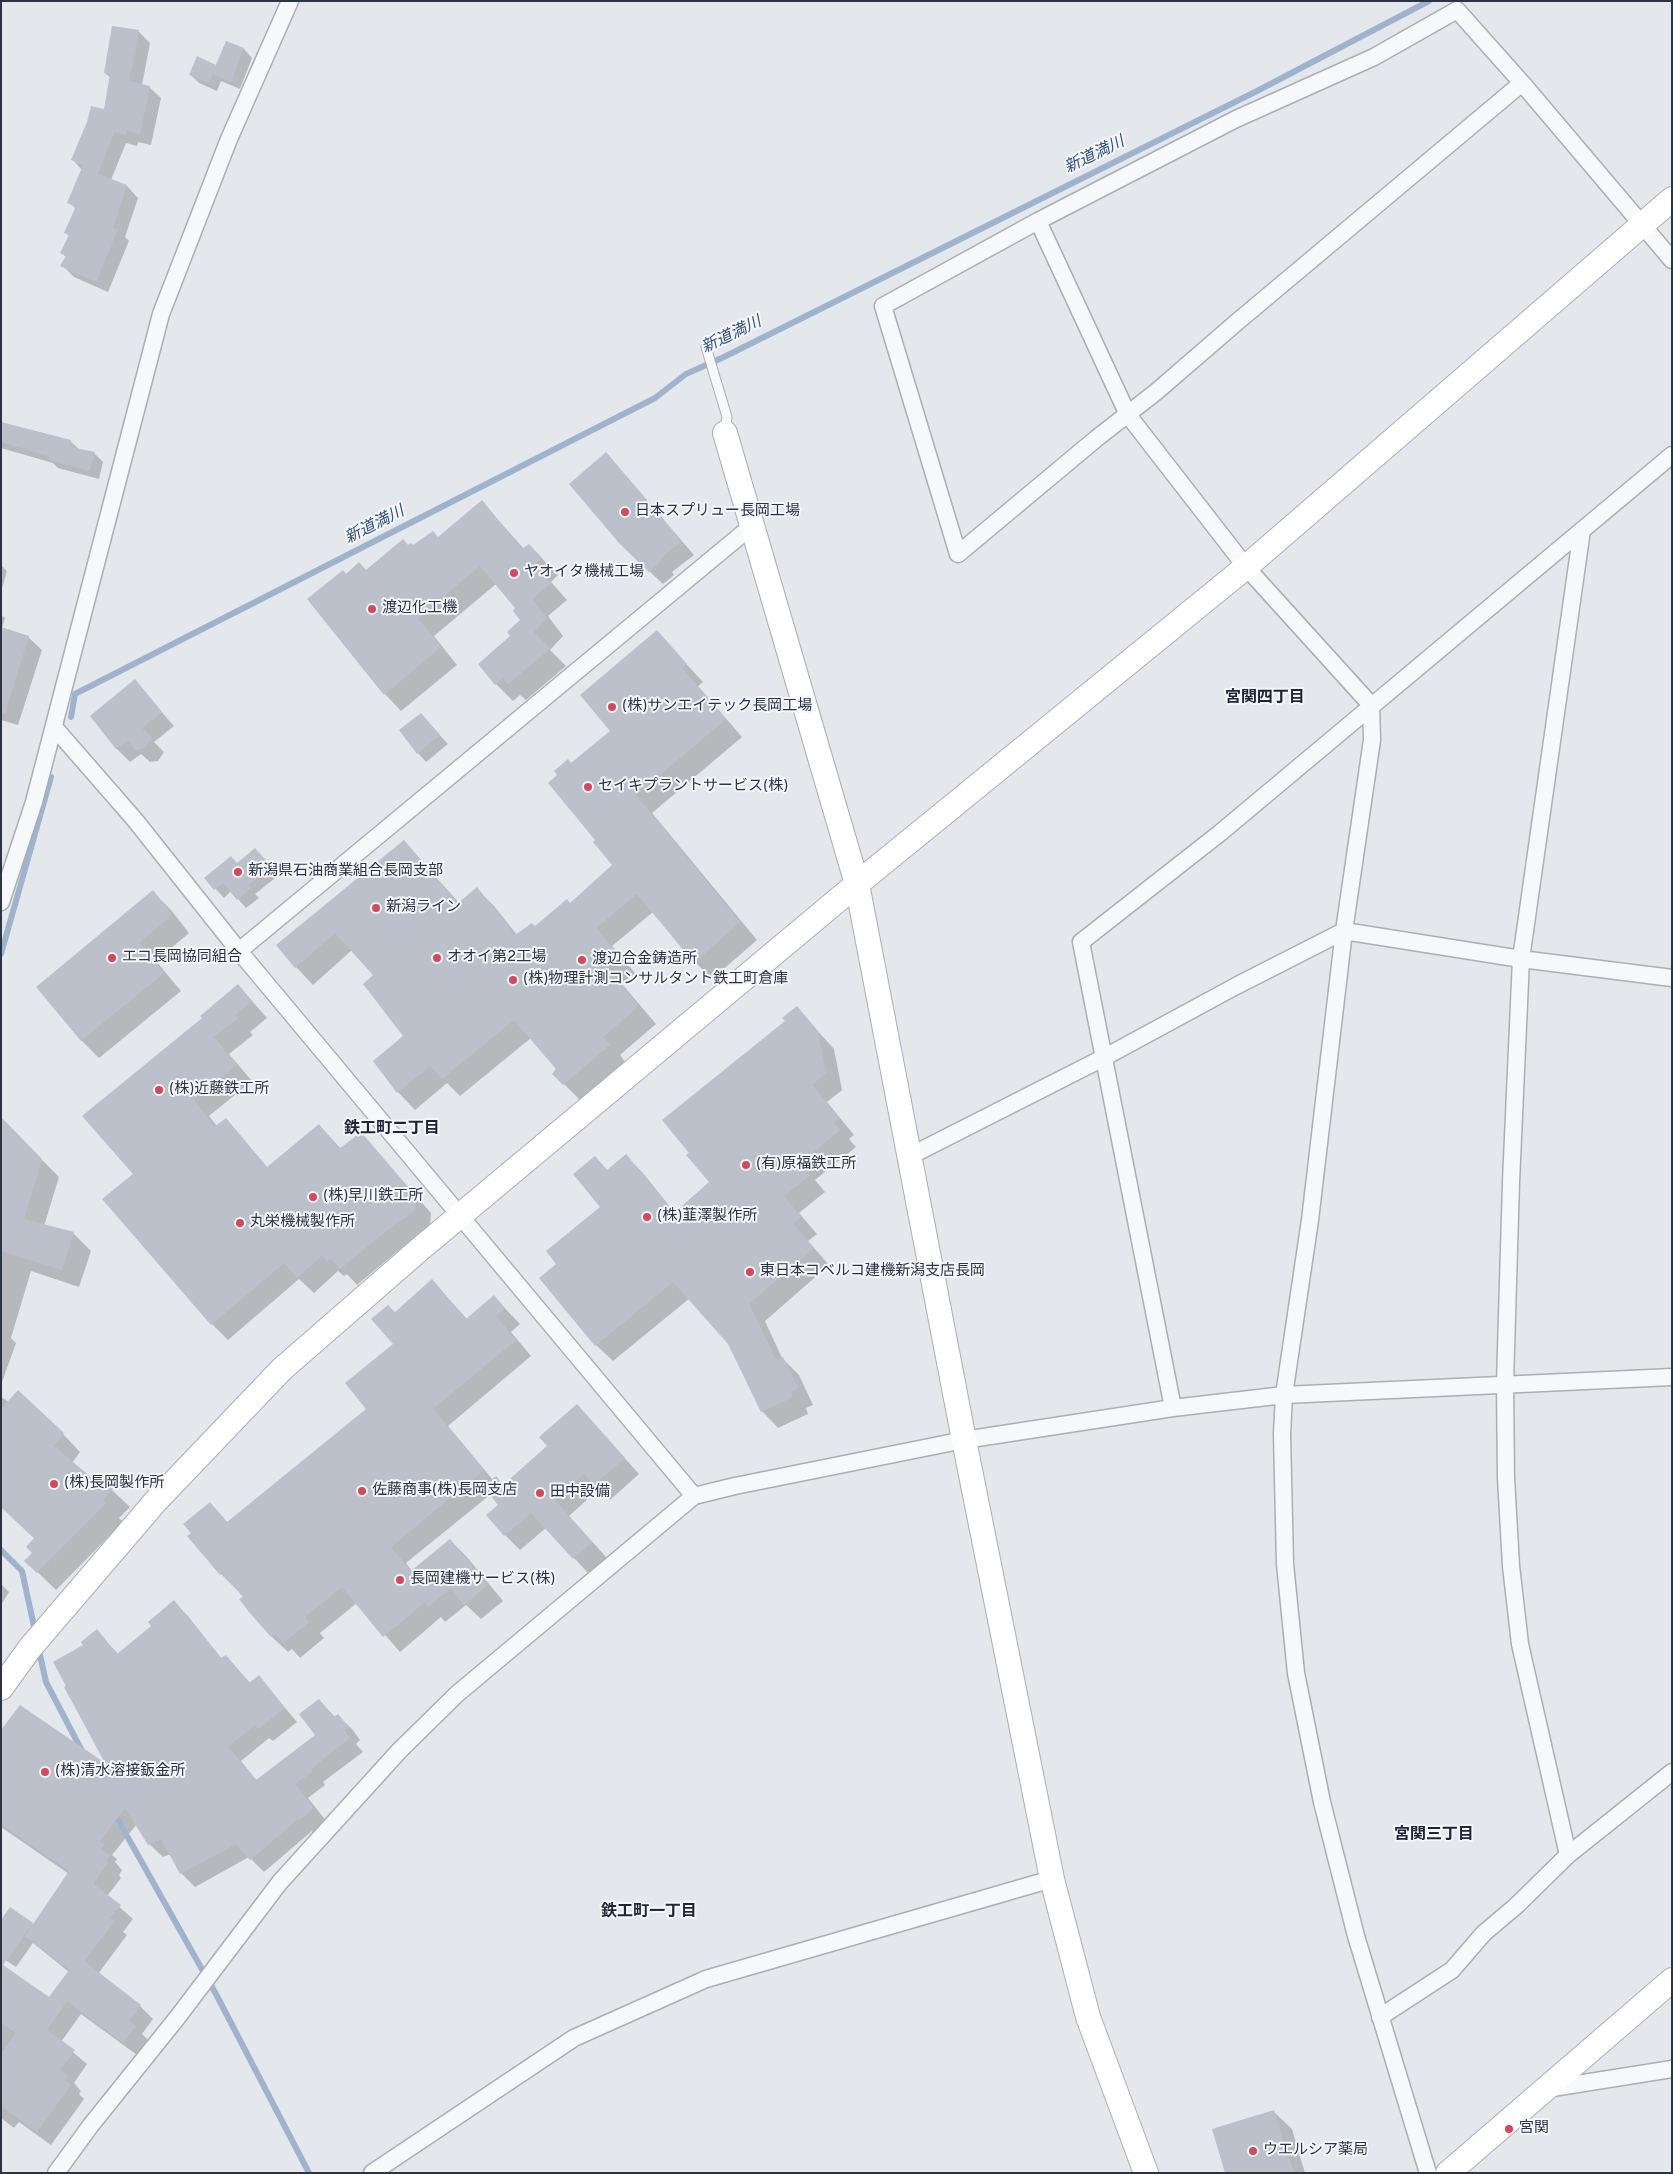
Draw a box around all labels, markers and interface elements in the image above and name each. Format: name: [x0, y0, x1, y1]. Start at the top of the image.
water label: 新道満川: [1062, 133, 1128, 179]
water label: 新道満川: [699, 313, 765, 359]
water label: 新道満川: [342, 503, 408, 549]
place label: 日本スプリュー長岡工場: [635, 503, 800, 521]
marker: 日本スプリュー長岡工場: [619, 506, 631, 518]
place label: ヤオイタ機械工場: [524, 564, 644, 582]
marker: ヤオイタ機械工場: [508, 567, 520, 579]
place label: 渡辺化工機: [382, 600, 457, 618]
marker: 渡辺化工機: [366, 603, 378, 615]
district label: 宮関四丁目: [1225, 689, 1305, 709]
place label: (株)サンエイテック長岡工場: [622, 698, 812, 716]
marker: (株)サンエイテック長岡工場: [606, 701, 618, 713]
place label: セイキプラントサービス(株): [598, 778, 788, 796]
marker: セイキプラントサービス(株): [582, 781, 594, 793]
place label: 新潟県石油商業組合長岡支部: [248, 863, 443, 881]
marker: 新潟県石油商業組合長岡支部: [232, 866, 244, 878]
place label: 新潟ライン: [386, 899, 461, 917]
marker: 新潟ライン: [370, 902, 382, 914]
place label: エコ長岡協同組合: [122, 949, 242, 967]
place label: オオイ第2工場: [447, 949, 546, 967]
place label: 渡辺合金鋳造所: [592, 951, 697, 969]
marker: エコ長岡協同組合: [106, 952, 118, 964]
marker: オオイ第2工場: [431, 952, 443, 964]
marker: 渡辺合金鋳造所: [576, 954, 588, 966]
place label: (株)物理計測コンサルタント鉄工町倉庫: [523, 971, 788, 989]
marker: (株)物理計測コンサルタント鉄工町倉庫: [507, 974, 519, 986]
place label: (株)近藤鉄工所: [169, 1081, 269, 1099]
marker: (株)近藤鉄工所: [153, 1084, 165, 1096]
district label: 鉄工町二丁目: [344, 1120, 440, 1140]
place label: (有)原福鉄工所: [756, 1156, 856, 1174]
marker: (有)原福鉄工所: [740, 1159, 752, 1171]
place label: (株)早川鉄工所: [323, 1188, 423, 1206]
marker: (株)早川鉄工所: [307, 1191, 319, 1203]
place label: (株)韮澤製作所: [657, 1208, 757, 1226]
marker: (株)韮澤製作所: [641, 1211, 653, 1223]
place label: 丸栄機械製作所: [250, 1214, 355, 1232]
marker: 丸栄機械製作所: [234, 1217, 246, 1229]
place label: 東日本コベルコ建機新潟支店長岡: [760, 1263, 985, 1281]
marker: 東日本コベルコ建機新潟支店長岡: [744, 1266, 756, 1278]
place label: (株)長岡製作所: [64, 1475, 164, 1493]
marker: (株)長岡製作所: [48, 1478, 60, 1490]
place label: 佐藤商事(株)長岡支店: [372, 1482, 517, 1500]
place label: 田中設備: [550, 1484, 610, 1502]
marker: 佐藤商事(株)長岡支店: [356, 1485, 368, 1497]
marker: 田中設備: [534, 1487, 546, 1499]
place label: 長岡建機サービス(株): [410, 1571, 555, 1589]
marker: 長岡建機サービス(株): [394, 1574, 406, 1586]
place label: (株)清水溶接鈑金所: [55, 1763, 185, 1781]
marker: (株)清水溶接鈑金所: [39, 1766, 51, 1778]
district label: 宮関三丁目: [1394, 1826, 1474, 1846]
district label: 鉄工町一丁目: [601, 1903, 697, 1923]
place label: 宮関: [1519, 2120, 1549, 2138]
marker: 宮関: [1503, 2123, 1515, 2135]
place label: ウエルシア薬局: [1263, 2142, 1368, 2160]
marker: ウエルシア薬局: [1247, 2145, 1259, 2157]

